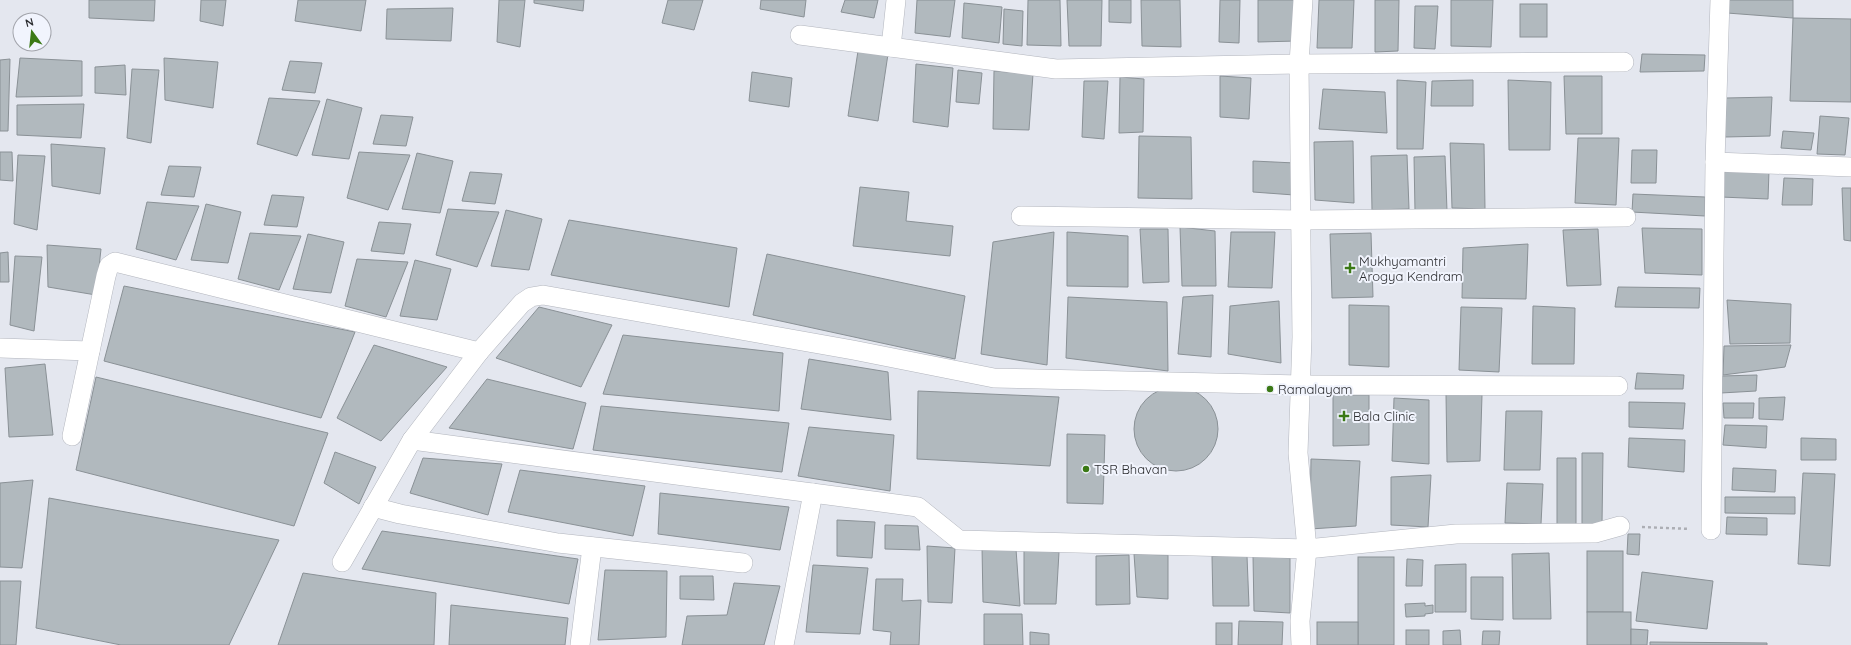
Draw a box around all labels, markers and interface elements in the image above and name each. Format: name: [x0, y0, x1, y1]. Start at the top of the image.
north arrow: [12, 12, 52, 52]
text: N: [24, 15, 35, 30]
place label: Mukhyamantri Arogya Kendram: [1359, 253, 1463, 284]
marker: Mukhyamantri Arogya Kendram: [1344, 262, 1356, 274]
place label: Ramalayam: [1278, 381, 1352, 397]
marker: Ramalayam: [1265, 384, 1275, 394]
place label: Bala Clinic: [1353, 408, 1415, 424]
marker: Bala Clinic: [1338, 410, 1350, 422]
place label: TSR Bhavan: [1094, 461, 1167, 477]
marker: TSR Bhavan: [1081, 464, 1091, 474]

